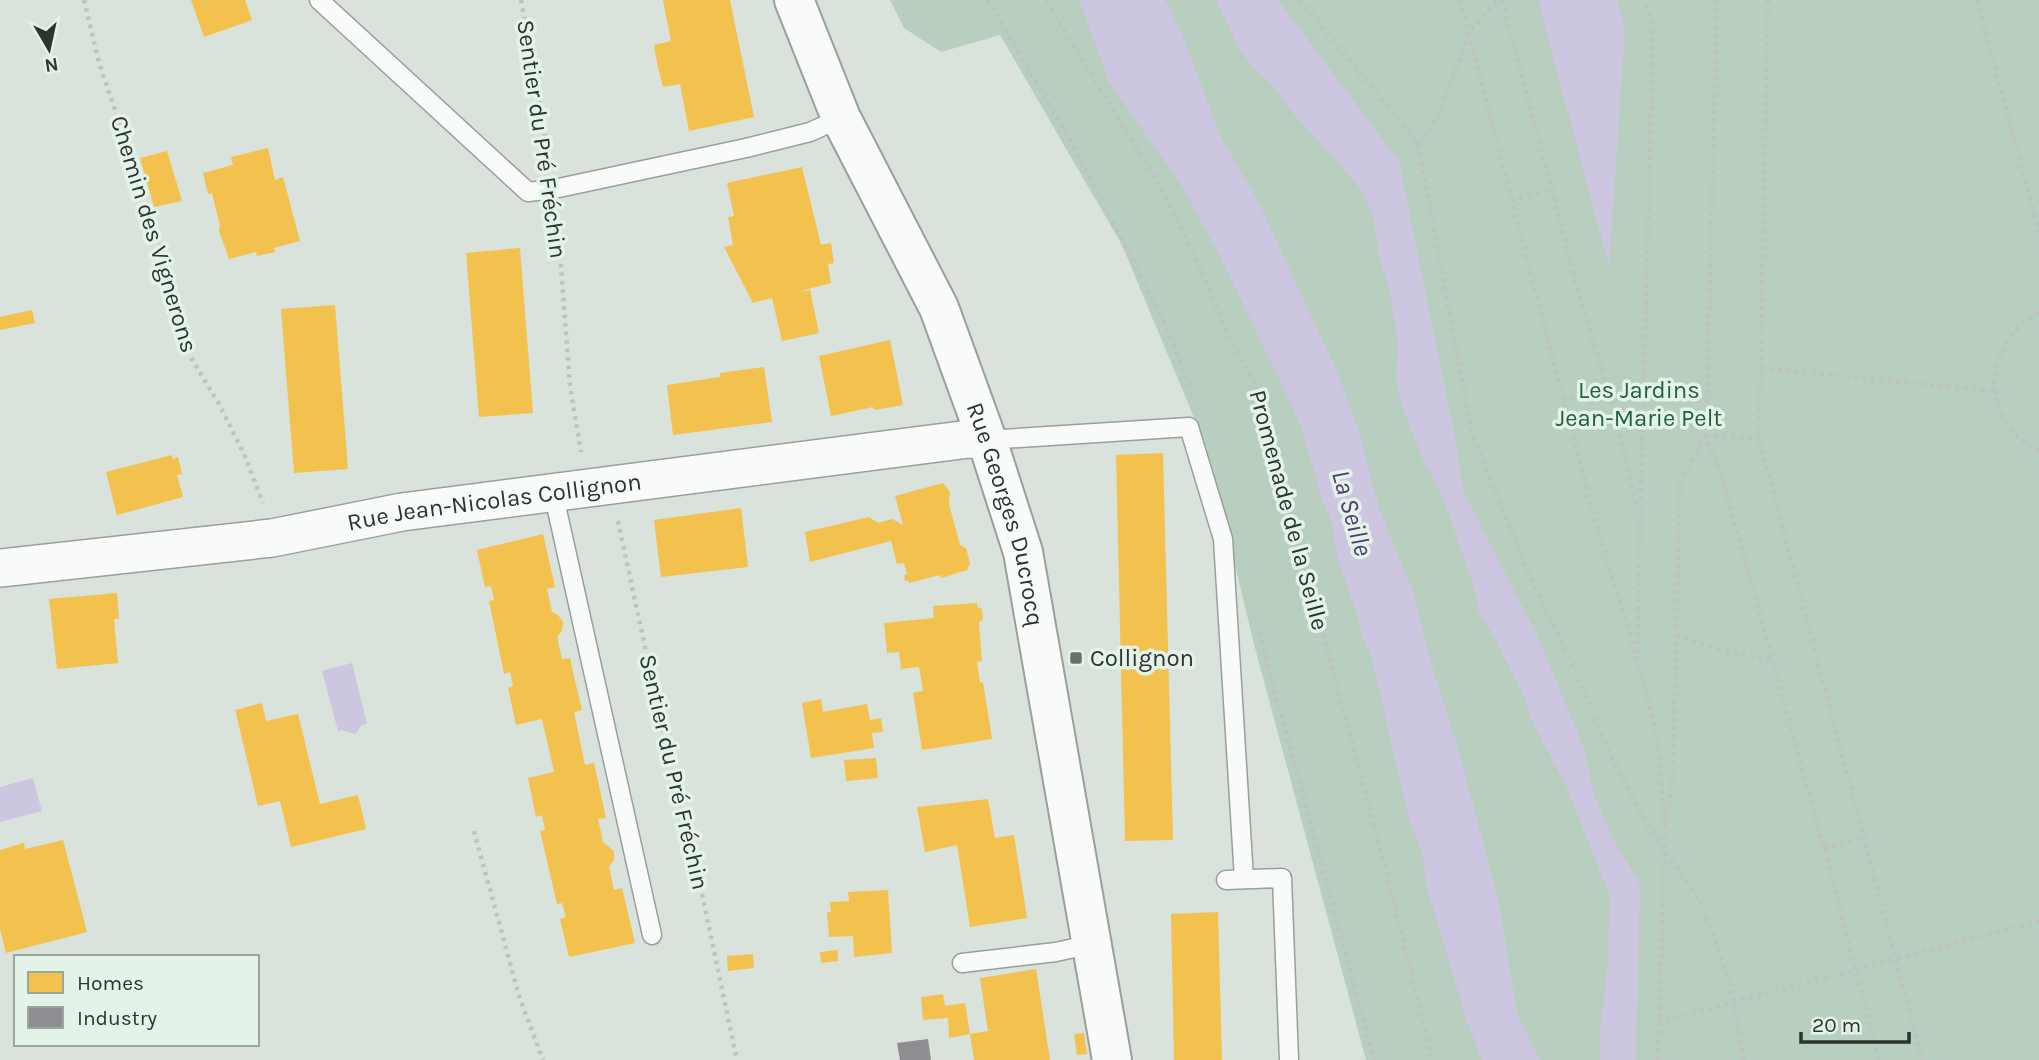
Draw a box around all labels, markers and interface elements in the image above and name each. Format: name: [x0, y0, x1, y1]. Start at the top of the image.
north arrow: [14, 14, 84, 84]
street label: Sentier du Pré Fréchin: [511, 18, 573, 260]
text: N: [43, 53, 60, 77]
street label: Chemin des Vignerons: [105, 112, 203, 356]
park label: Les Jardins Jean-Marie Pelt: [1556, 376, 1722, 432]
street label: Promenade de la Seille: [1243, 387, 1335, 633]
street label: Rue Georges Ducrocq: [960, 398, 1050, 628]
water label: La Seille: [1325, 466, 1379, 560]
street label: Rue Jean-Nicolas Collignon: [345, 467, 643, 537]
place label: Collignon: [1090, 644, 1194, 672]
marker: Collignon: [1068, 650, 1084, 666]
street label: Sentier du Pré Fréchin: [633, 652, 715, 892]
legend: [14, 955, 259, 1046]
text: Homes: [77, 971, 144, 995]
scale bar: [1801, 1000, 1910, 1044]
text: Industry: [77, 1006, 157, 1030]
text: 20 m: [1812, 1013, 1861, 1037]

